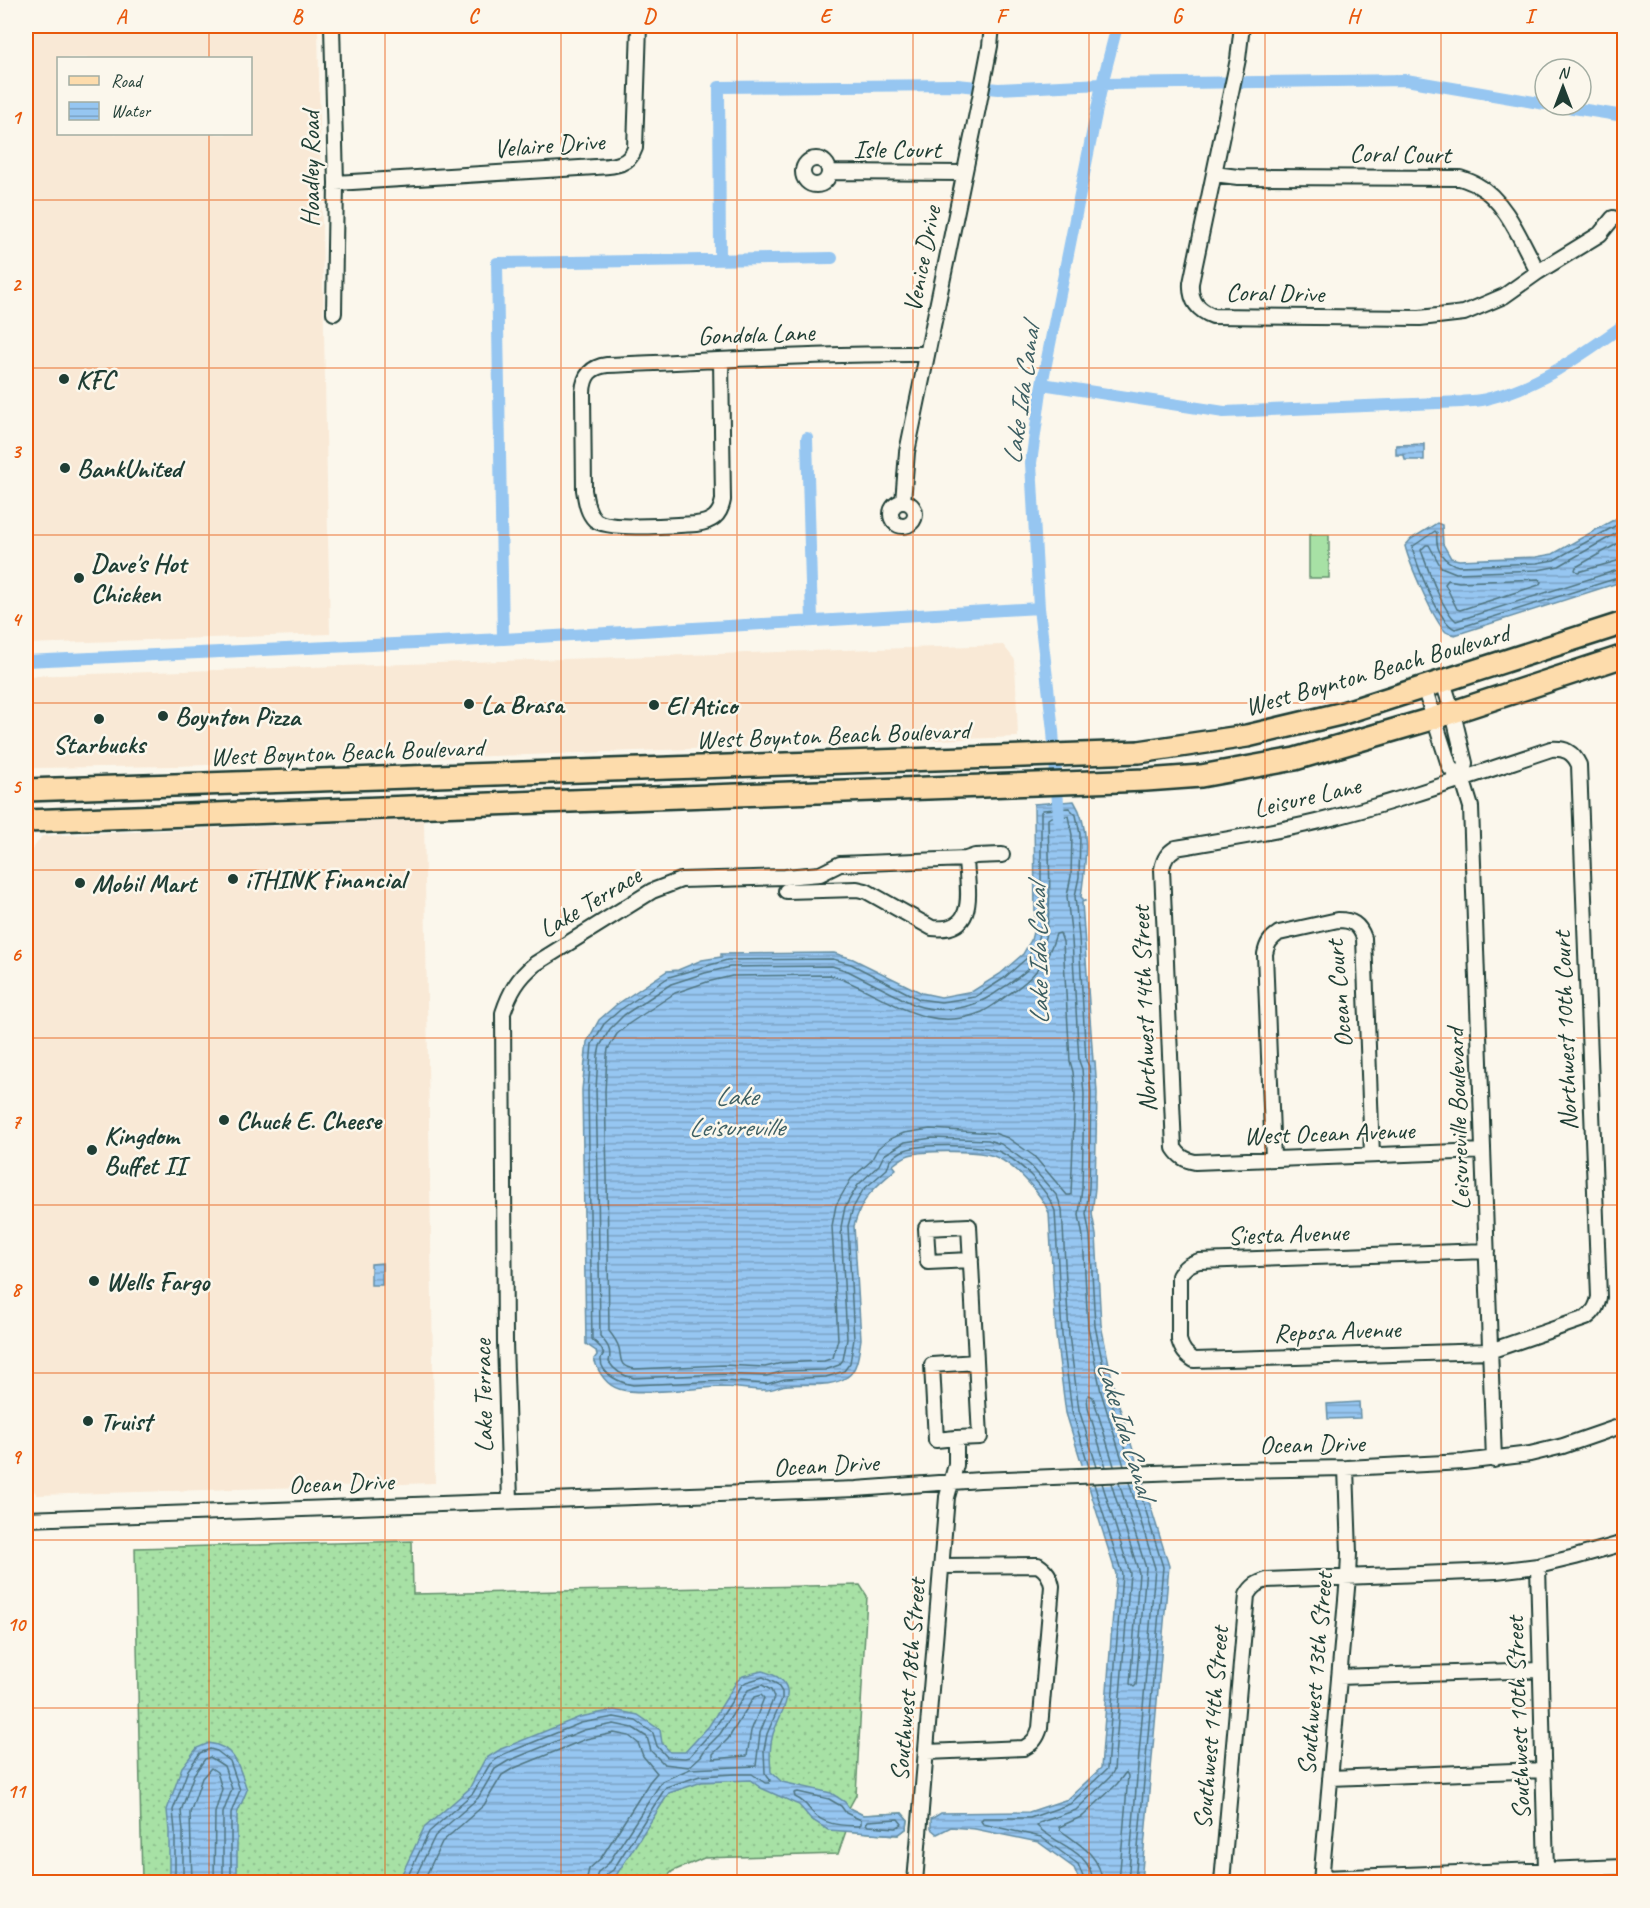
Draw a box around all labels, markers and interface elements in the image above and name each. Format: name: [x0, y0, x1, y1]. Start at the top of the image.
text: A: [116, 4, 128, 29]
text: B: [292, 4, 304, 29]
text: C: [468, 4, 480, 29]
text: D: [643, 4, 657, 29]
text: E: [820, 4, 834, 29]
text: F: [996, 4, 1010, 29]
text: G: [1172, 4, 1185, 29]
text: H: [1347, 4, 1362, 29]
text: I: [1525, 4, 1538, 29]
legend: [57, 57, 252, 135]
north arrow: [1533, 57, 1593, 117]
text: N: [1558, 63, 1571, 83]
text: Road: [111, 70, 144, 92]
text: Water: [111, 100, 152, 122]
text: 1: [12, 105, 23, 130]
street label: Hoadley Road: [294, 107, 327, 227]
street label: Velaire Drive: [493, 125, 607, 165]
street label: Isle Court: [853, 133, 943, 166]
street label: Coral Court: [1349, 137, 1453, 171]
street label: Venice Drive: [896, 202, 949, 315]
text: 2: [12, 272, 23, 297]
street label: Coral Drive: [1226, 276, 1327, 310]
water label: Lake Ida Canal: [994, 314, 1049, 466]
street label: Gondola Lane: [697, 315, 817, 353]
place label: KFC: [76, 363, 118, 396]
marker: KFC: [57, 372, 71, 386]
text: 3: [12, 439, 23, 464]
place label: BankUnited: [77, 452, 186, 485]
marker: BankUnited: [58, 461, 72, 475]
place label: Dave's Hot Chicken: [91, 547, 189, 610]
marker: Dave's Hot Chicken: [72, 571, 86, 585]
text: 4: [12, 607, 24, 632]
street label: West Boynton Beach Boulevard: [1241, 615, 1517, 724]
place label: La Brasa: [481, 688, 566, 721]
place label: El Atico: [666, 689, 740, 722]
marker: La Brasa: [462, 697, 476, 711]
marker: El Atico: [647, 698, 661, 712]
place label: Boynton Pizza: [175, 700, 302, 733]
marker: Boynton Pizza: [156, 709, 170, 723]
marker: Starbucks: [92, 712, 106, 726]
street label: West Boynton Beach Boulevard: [696, 714, 974, 756]
place label: Starbucks: [53, 728, 148, 761]
street label: West Boynton Beach Boulevard: [210, 731, 488, 773]
street label: Leisure Lane: [1250, 768, 1365, 825]
text: 5: [12, 774, 23, 799]
street label: Lake Terrace: [533, 858, 648, 945]
place label: iTHINK Financial: [245, 863, 411, 896]
place label: Mobil Mart: [92, 867, 198, 900]
marker: iTHINK Financial: [226, 872, 240, 886]
marker: Mobil Mart: [73, 876, 87, 890]
water label: Lake Ida Canal: [1020, 876, 1056, 1025]
street label: Northwest 14th Street: [1124, 903, 1164, 1113]
street label: Northwest 10th Court: [1545, 928, 1585, 1131]
street label: Ocean Court: [1318, 936, 1360, 1049]
text: 6: [11, 942, 22, 967]
street label: Leisureville Boulevard: [1438, 1024, 1478, 1211]
water label: Lake Leisureville: [689, 1079, 788, 1144]
place label: Chuck E. Cheese: [236, 1104, 383, 1137]
text: 7: [12, 1109, 23, 1134]
marker: Chuck E. Cheese: [217, 1113, 231, 1127]
street label: West Ocean Avenue: [1243, 1113, 1416, 1152]
place label: Kingdom Buffet II: [104, 1119, 191, 1182]
marker: Kingdom Buffet II: [85, 1143, 99, 1157]
street label: Siesta Avenue: [1227, 1215, 1350, 1253]
place label: Wells Fargo: [106, 1265, 211, 1298]
marker: Wells Fargo: [87, 1274, 101, 1288]
text: 8: [12, 1277, 24, 1302]
street label: Reposa Avenue: [1273, 1312, 1403, 1350]
street label: Lake Terrace: [465, 1337, 500, 1453]
water label: Lake Ida Canal: [1089, 1357, 1165, 1510]
place label: Truist: [100, 1405, 156, 1438]
marker: Truist: [81, 1414, 95, 1428]
street label: Ocean Drive: [1259, 1427, 1367, 1461]
text: 9: [12, 1444, 23, 1469]
street label: Ocean Drive: [773, 1446, 882, 1484]
street label: Ocean Drive: [288, 1465, 397, 1501]
street label: Southwest 13th Street: [1290, 1569, 1341, 1777]
street label: Southwest 18th Street: [883, 1575, 934, 1783]
text: 10: [7, 1612, 27, 1637]
street label: Southwest 10th Street: [1498, 1613, 1538, 1820]
street label: Southwest 14th Street: [1186, 1623, 1237, 1831]
text: 11: [7, 1779, 27, 1804]

